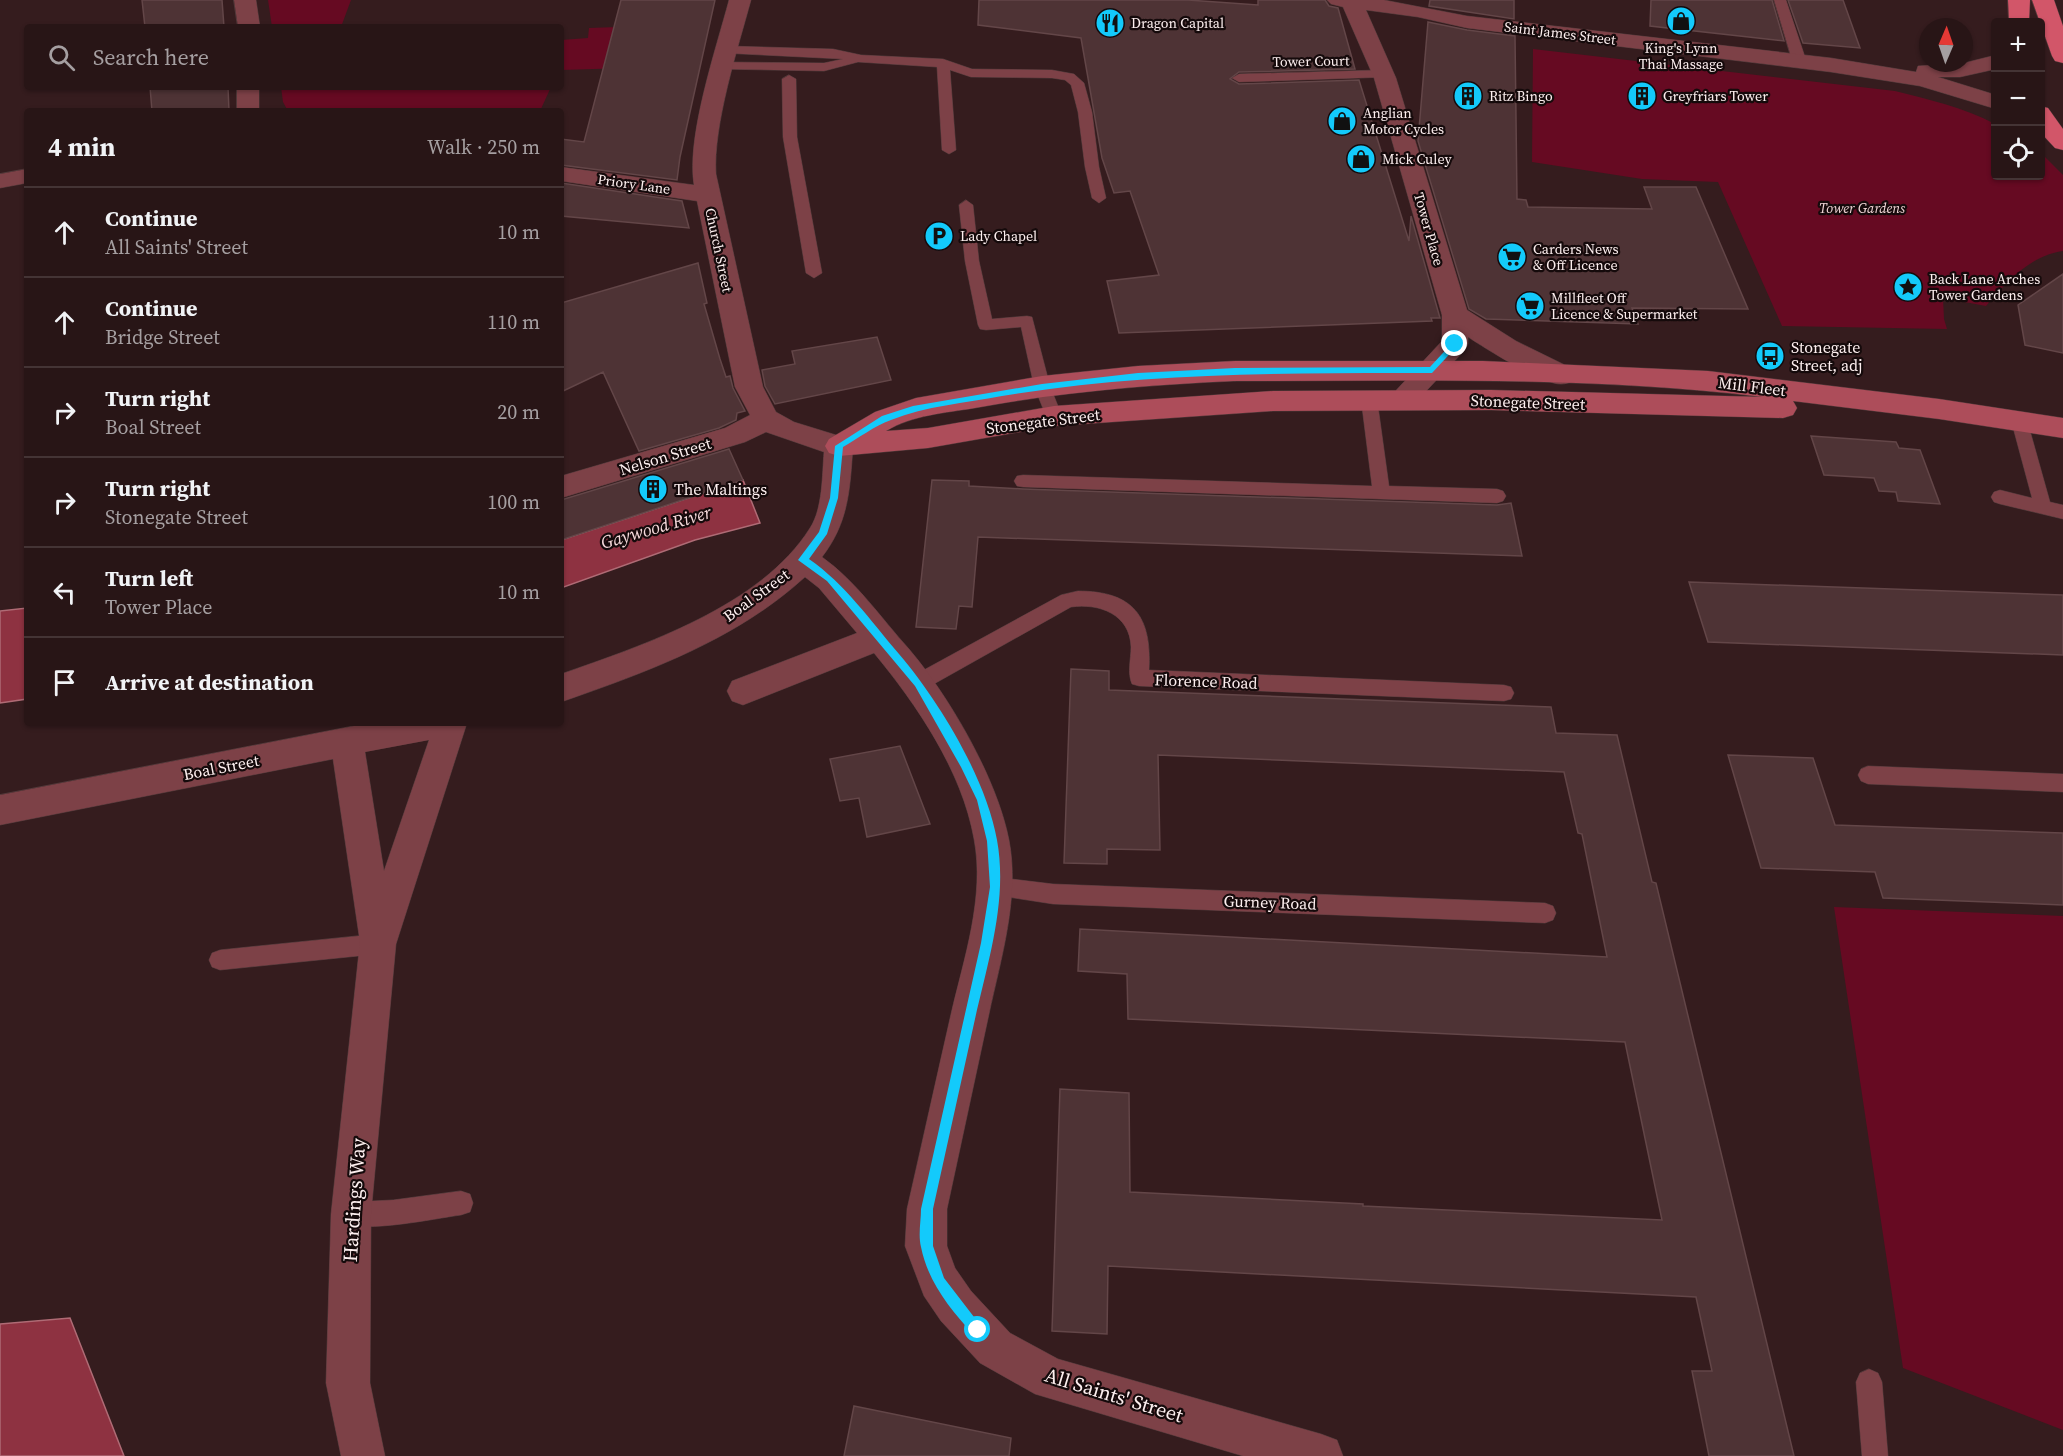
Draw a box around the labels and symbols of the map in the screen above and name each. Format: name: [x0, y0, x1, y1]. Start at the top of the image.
shop icon: King's Lynn Thai Massage: [1665, 5, 1697, 37]
restaurant icon: Dragon Capital: [1094, 7, 1126, 39]
place label: Dragon Capital: [1131, 13, 1224, 33]
street label: Saint James Street: [1503, 16, 1617, 50]
north arrow: [1919, 18, 1973, 72]
place label: King's Lynn Thai Massage: [1639, 38, 1723, 74]
street label: Tower Court: [1272, 50, 1350, 72]
building icon: Ritz Bingo: [1452, 80, 1484, 112]
building icon: Greyfriars Tower: [1626, 80, 1658, 112]
place label: Ritz Bingo: [1489, 86, 1553, 106]
place label: Greyfriars Tower: [1663, 86, 1768, 106]
place label: Anglian Motor Cycles: [1363, 103, 1444, 139]
shop icon: Anglian Motor Cycles: [1326, 105, 1358, 137]
shop icon: Mick Culey: [1345, 143, 1377, 175]
place label: Mick Culey: [1382, 149, 1452, 169]
street label: Priory Lane: [596, 169, 672, 199]
street label: Tower Place: [1409, 190, 1449, 268]
park label: Tower Gardens: [1819, 198, 1906, 218]
street label: Church Street: [700, 206, 738, 294]
parking icon: Lady Chapel: [923, 220, 955, 252]
place label: Lady Chapel: [960, 226, 1037, 246]
place label: Carders News & Off Licence: [1533, 239, 1619, 275]
supermarket icon: Carders News & Off Licence: [1496, 241, 1528, 273]
place label: Back Lane Arches Tower Gardens: [1929, 269, 2040, 305]
place icon: Back Lane Arches Tower Gardens: [1892, 271, 1924, 303]
place label: Millfleet Off Licence & Supermarket: [1551, 288, 1698, 324]
supermarket icon: Millfleet Off Licence & Supermarket: [1514, 290, 1546, 322]
route end: [1441, 330, 1467, 356]
place label: Stonegate Street, adj: [1791, 336, 1863, 376]
bus stop icon: Stonegate Street, adj: [1754, 340, 1786, 372]
street label: Mill Fleet: [1717, 371, 1788, 401]
street label: Stonegate Street: [1470, 389, 1586, 415]
street label: Stonegate Street: [985, 403, 1102, 439]
street label: Nelson Street: [616, 431, 714, 480]
building icon: The Maltings: [637, 473, 669, 505]
place label: The Maltings: [674, 478, 767, 500]
water label: Gaywood River: [598, 499, 715, 555]
street label: Boal Street: [718, 563, 794, 626]
street label: Florence Road: [1154, 668, 1258, 694]
street label: Boal Street: [181, 749, 262, 785]
street label: Gurney Road: [1223, 889, 1317, 915]
street label: Hardings Way: [336, 1136, 372, 1263]
route start: [964, 1316, 990, 1342]
street label: All Saints' Street: [1042, 1361, 1187, 1429]

